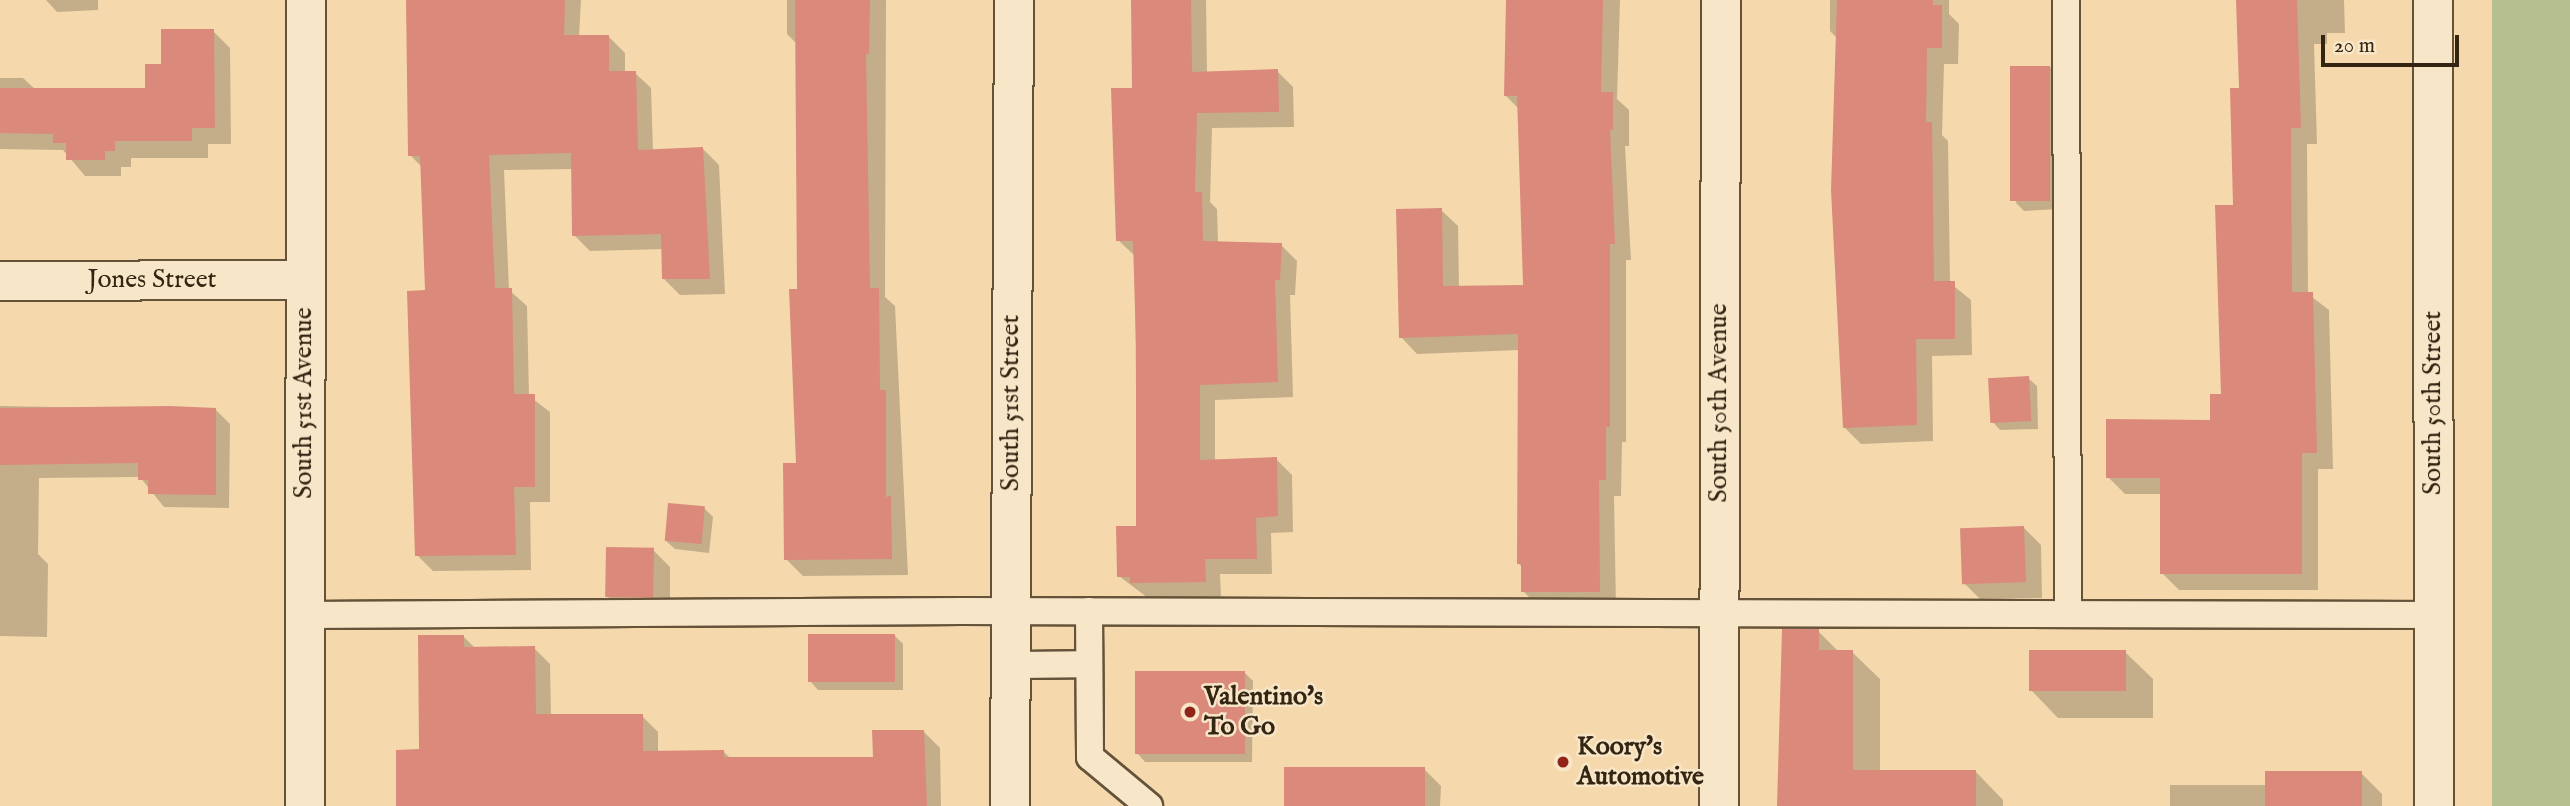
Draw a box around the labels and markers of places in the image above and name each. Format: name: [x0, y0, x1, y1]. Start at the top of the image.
place label: Valentino's To Go: [1204, 681, 1323, 742]
marker: Valentino's To Go: [1182, 704, 1198, 720]
place label: Koory's Automotive: [1577, 731, 1704, 792]
marker: Koory's Automotive: [1555, 754, 1571, 770]

